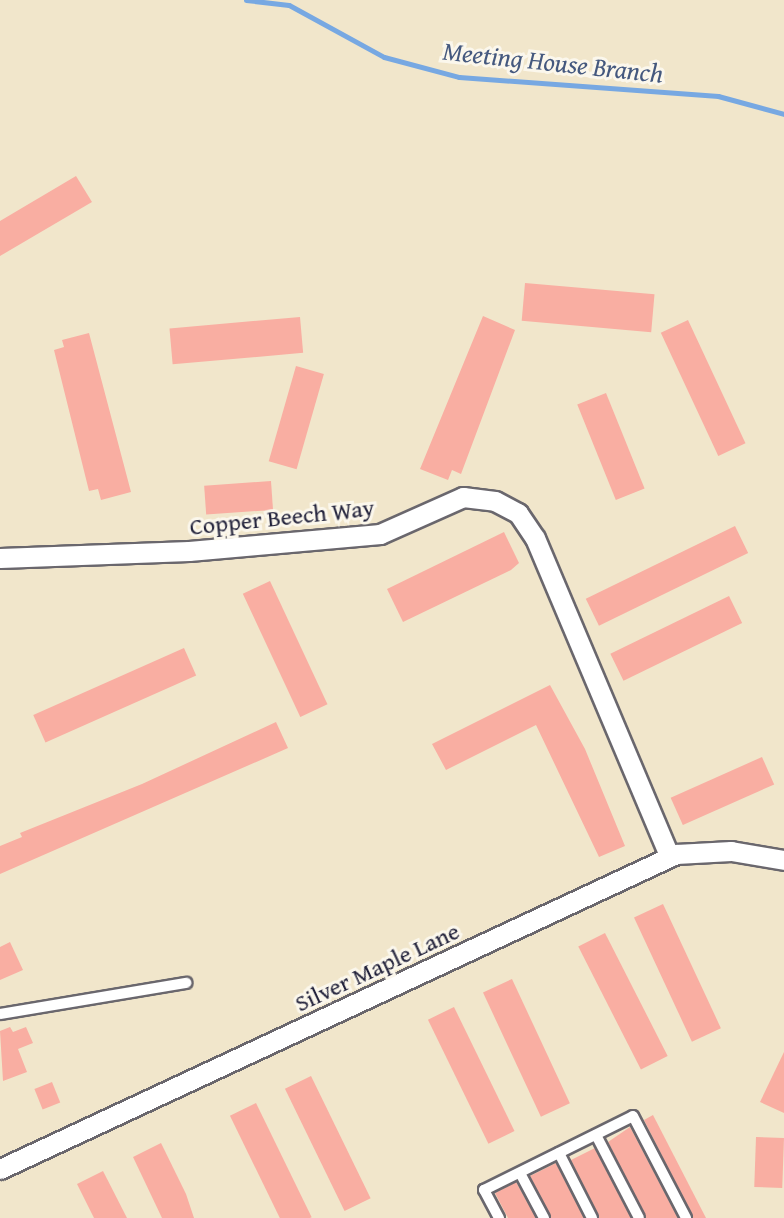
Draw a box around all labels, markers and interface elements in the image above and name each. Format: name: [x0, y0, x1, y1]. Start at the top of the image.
water label: Meeting House Branch: [441, 35, 665, 89]
street label: Copper Beech Way: [188, 493, 376, 541]
street label: Silver Maple Lane: [290, 916, 464, 1018]

